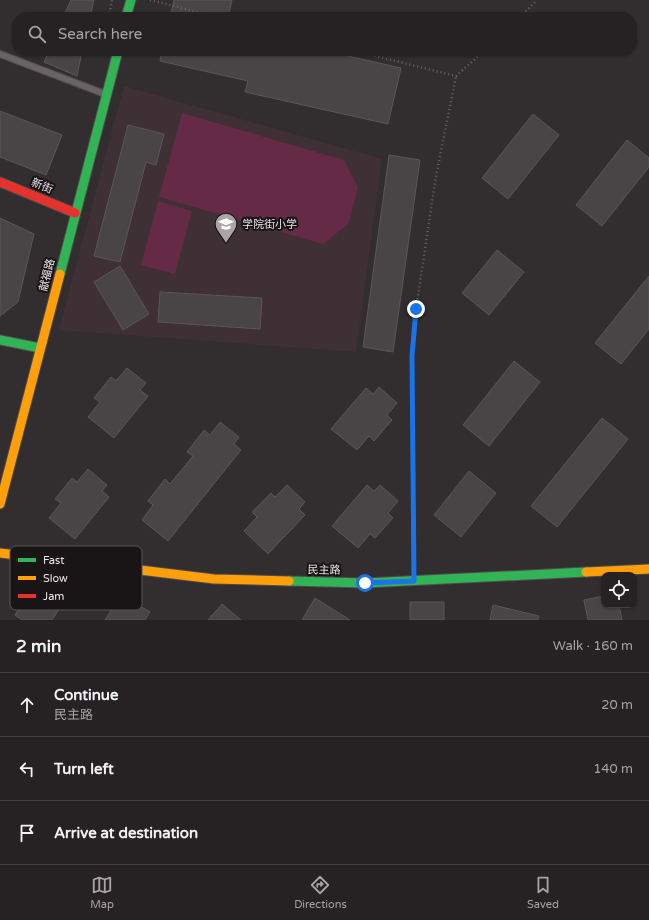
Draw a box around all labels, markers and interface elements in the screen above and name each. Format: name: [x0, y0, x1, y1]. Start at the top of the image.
search box: [12, 12, 637, 56]
icon: search: [26, 23, 48, 45]
text: Search here: [58, 25, 142, 43]
street label: 新街: [29, 176, 55, 196]
school or university icon: 学院街小学: [213, 211, 239, 244]
place label: 学院街小学: [242, 218, 297, 231]
street label: 献福路: [37, 257, 57, 293]
route end: [407, 300, 425, 318]
legend: [10, 546, 142, 610]
text: Fast: [43, 554, 64, 567]
street label: 民主路: [307, 563, 341, 577]
text: Slow: [43, 572, 68, 585]
map controls: [601, 572, 637, 608]
button: locate: [601, 572, 637, 608]
route start: [356, 574, 374, 592]
text: Jam: [43, 590, 64, 603]
text: 2 min: [16, 636, 61, 657]
text: Walk · 160 m: [553, 638, 633, 654]
text: Continue: [54, 686, 118, 704]
icon: ahead: [16, 694, 38, 716]
text: 20 m: [601, 697, 633, 713]
text: 民主路: [54, 707, 93, 723]
icon: left: [16, 758, 38, 780]
text: Turn left: [54, 760, 114, 778]
text: 140 m: [593, 761, 633, 777]
icon: arrive: [16, 822, 38, 844]
text: Arrive at destination: [54, 824, 198, 842]
tab: Map: [90, 874, 114, 911]
tab: Directions: [294, 874, 347, 911]
tab: Saved: [527, 874, 559, 911]

